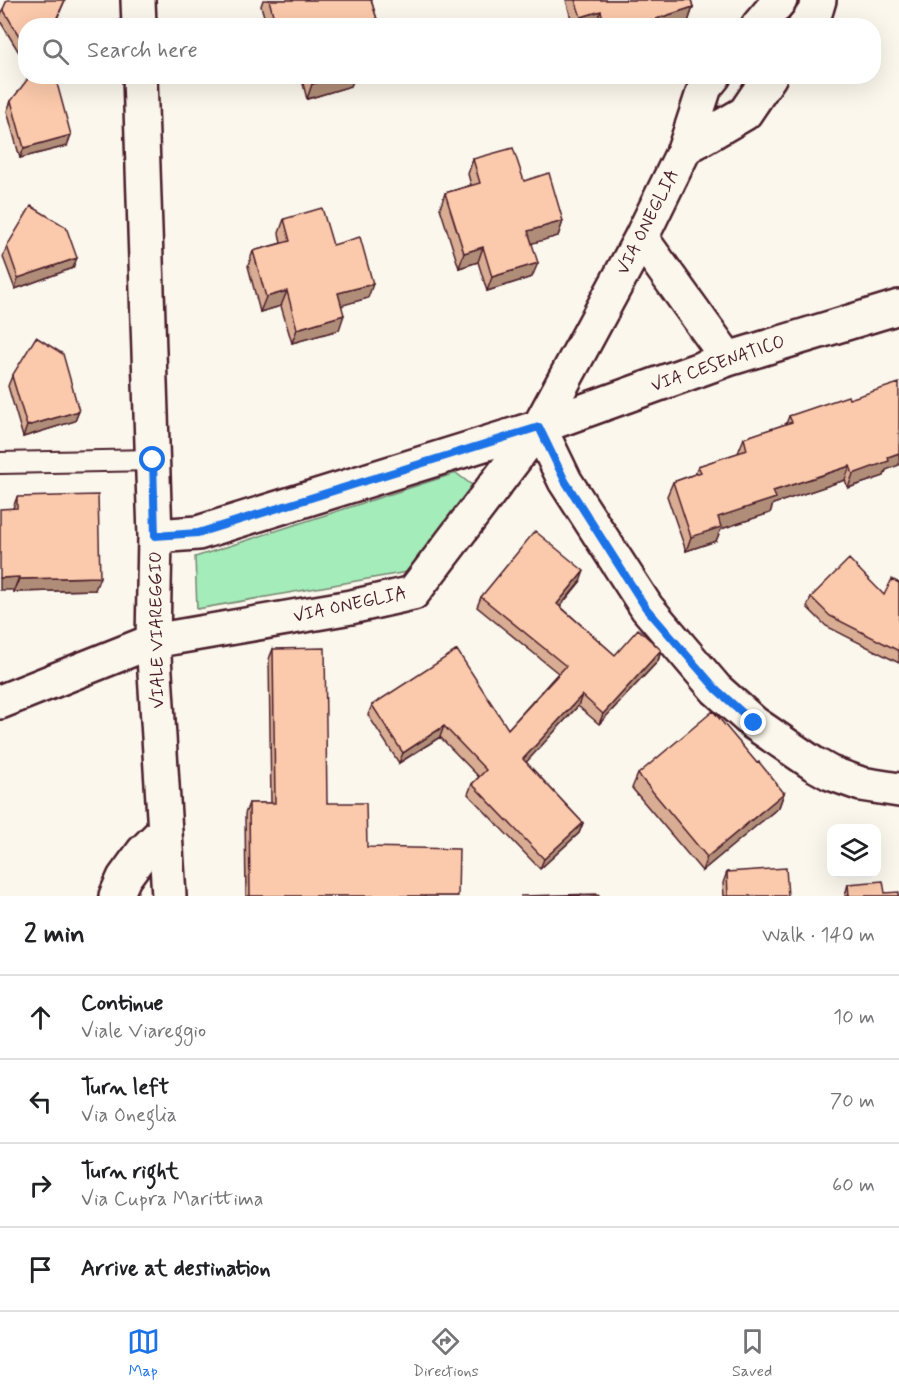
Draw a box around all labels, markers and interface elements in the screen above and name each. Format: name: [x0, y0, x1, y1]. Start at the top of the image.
search box: [18, 18, 881, 84]
icon: search: [39, 35, 72, 68]
text: Search here: [87, 37, 198, 65]
street label: VIA ONEGLIA: [611, 165, 685, 279]
street label: VIA CESENATICO: [648, 330, 788, 398]
route start: [139, 446, 165, 472]
street label: VIALE VIAREGGIO: [144, 551, 170, 709]
street label: VIA ONEGLIA: [291, 581, 409, 629]
route end: [740, 709, 766, 735]
map controls: [827, 824, 881, 878]
button: layers: [827, 824, 881, 878]
text: 2 min: [24, 918, 85, 952]
text: Walk · 140 m: [762, 922, 875, 949]
text: Continue: [81, 990, 163, 1018]
icon: ahead: [24, 1001, 57, 1034]
text: 10 m: [833, 1004, 875, 1031]
text: Viale Viareggio: [81, 1018, 206, 1045]
text: Turn left: [81, 1074, 169, 1102]
icon: left: [24, 1085, 57, 1118]
text: 70 m: [830, 1088, 875, 1115]
text: Via Oneglia: [81, 1102, 177, 1129]
text: Turn right: [81, 1158, 179, 1186]
icon: right: [24, 1169, 57, 1202]
text: 60 m: [832, 1172, 875, 1199]
text: Via Cupra Marittima: [81, 1186, 264, 1213]
icon: arrive: [24, 1253, 57, 1286]
text: Arrive at destination: [81, 1255, 271, 1283]
tab: Map: [127, 1325, 160, 1382]
tab: Directions: [413, 1325, 479, 1382]
tab: Saved: [732, 1325, 772, 1382]

